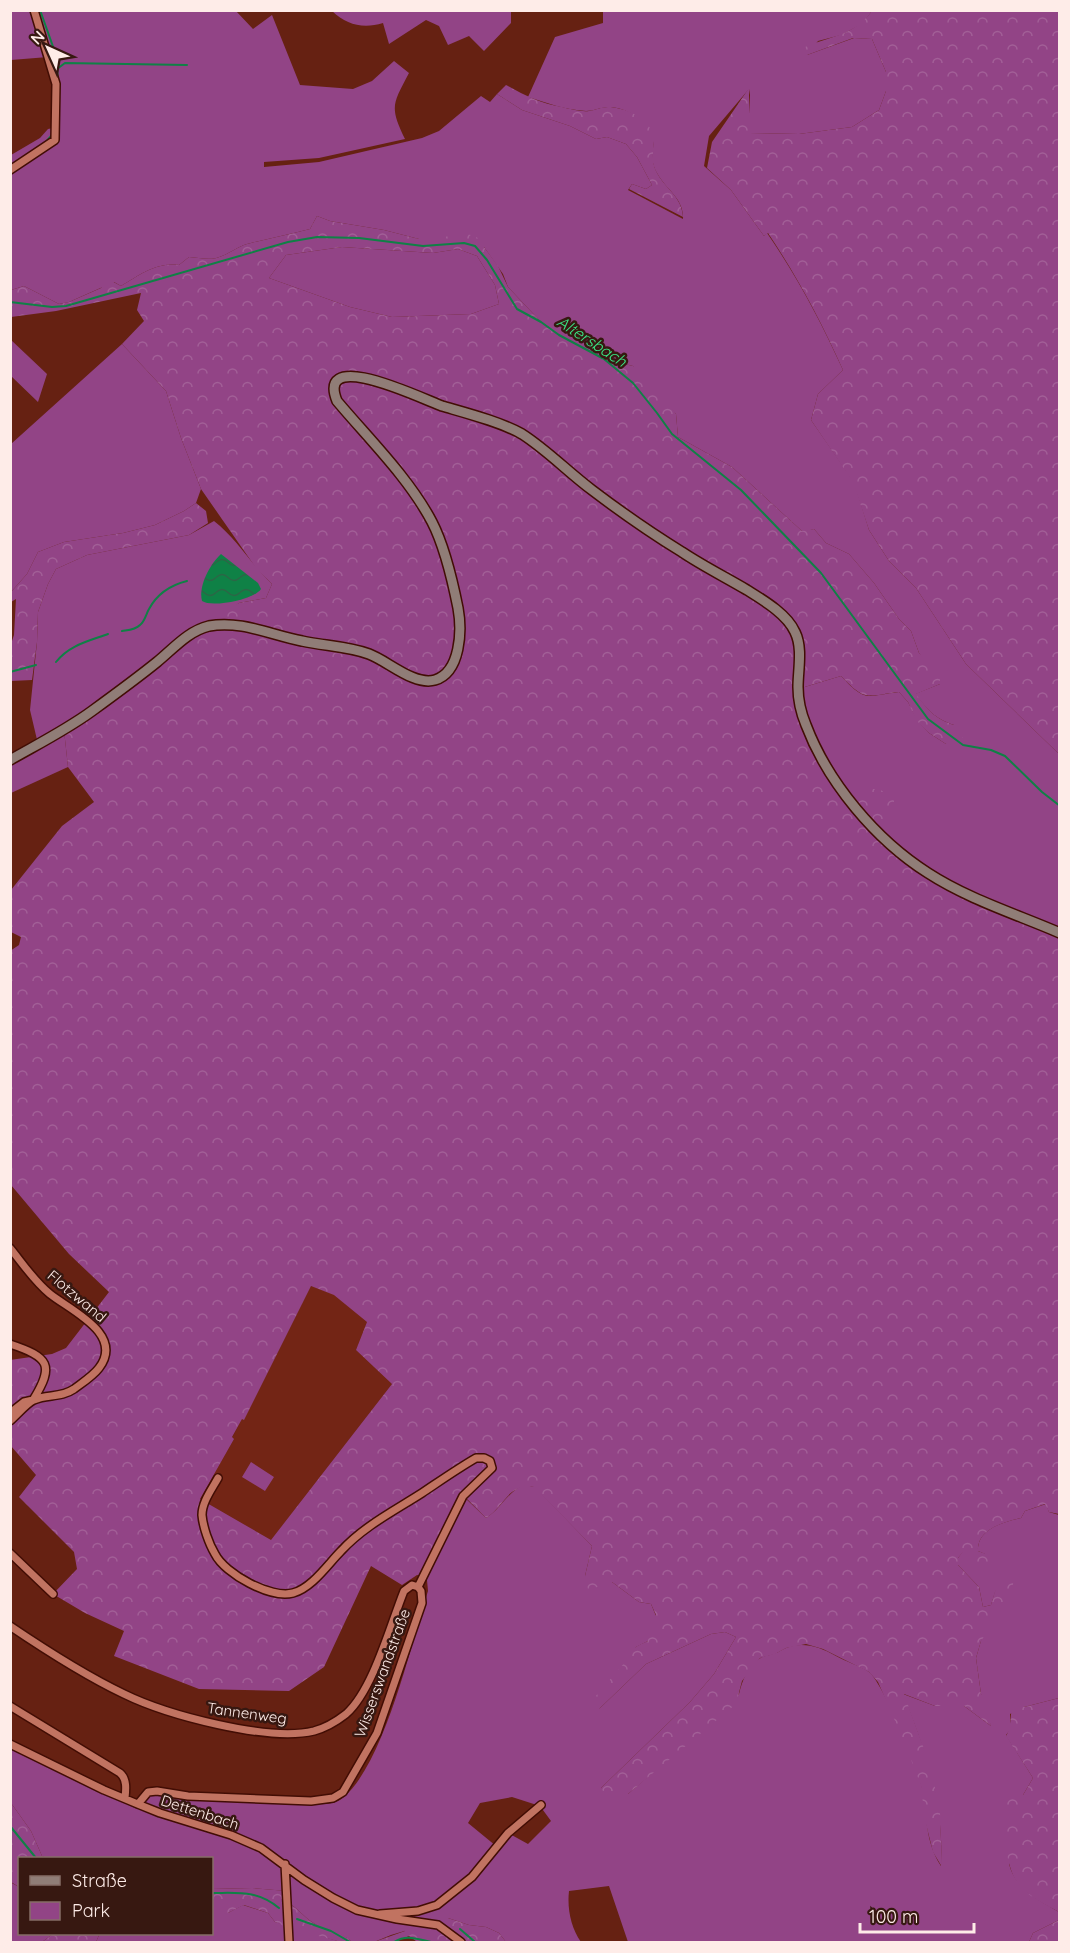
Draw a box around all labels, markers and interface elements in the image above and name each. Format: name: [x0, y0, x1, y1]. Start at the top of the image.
north arrow: [18, 18, 78, 78]
text: N: [26, 26, 49, 49]
water label: Altersbach: [554, 311, 631, 371]
street label: Flotzwand: [44, 1266, 110, 1326]
street label: Wisserswandstraße: [350, 1606, 414, 1740]
street label: Tannenweg: [206, 1698, 288, 1728]
street label: Dettenbach: [159, 1790, 241, 1834]
legend: [18, 1857, 213, 1935]
text: Straße: [72, 1869, 127, 1892]
scale bar: [860, 1896, 974, 1934]
text: Park: [72, 1899, 110, 1922]
text: 100 m: [869, 1905, 918, 1928]

